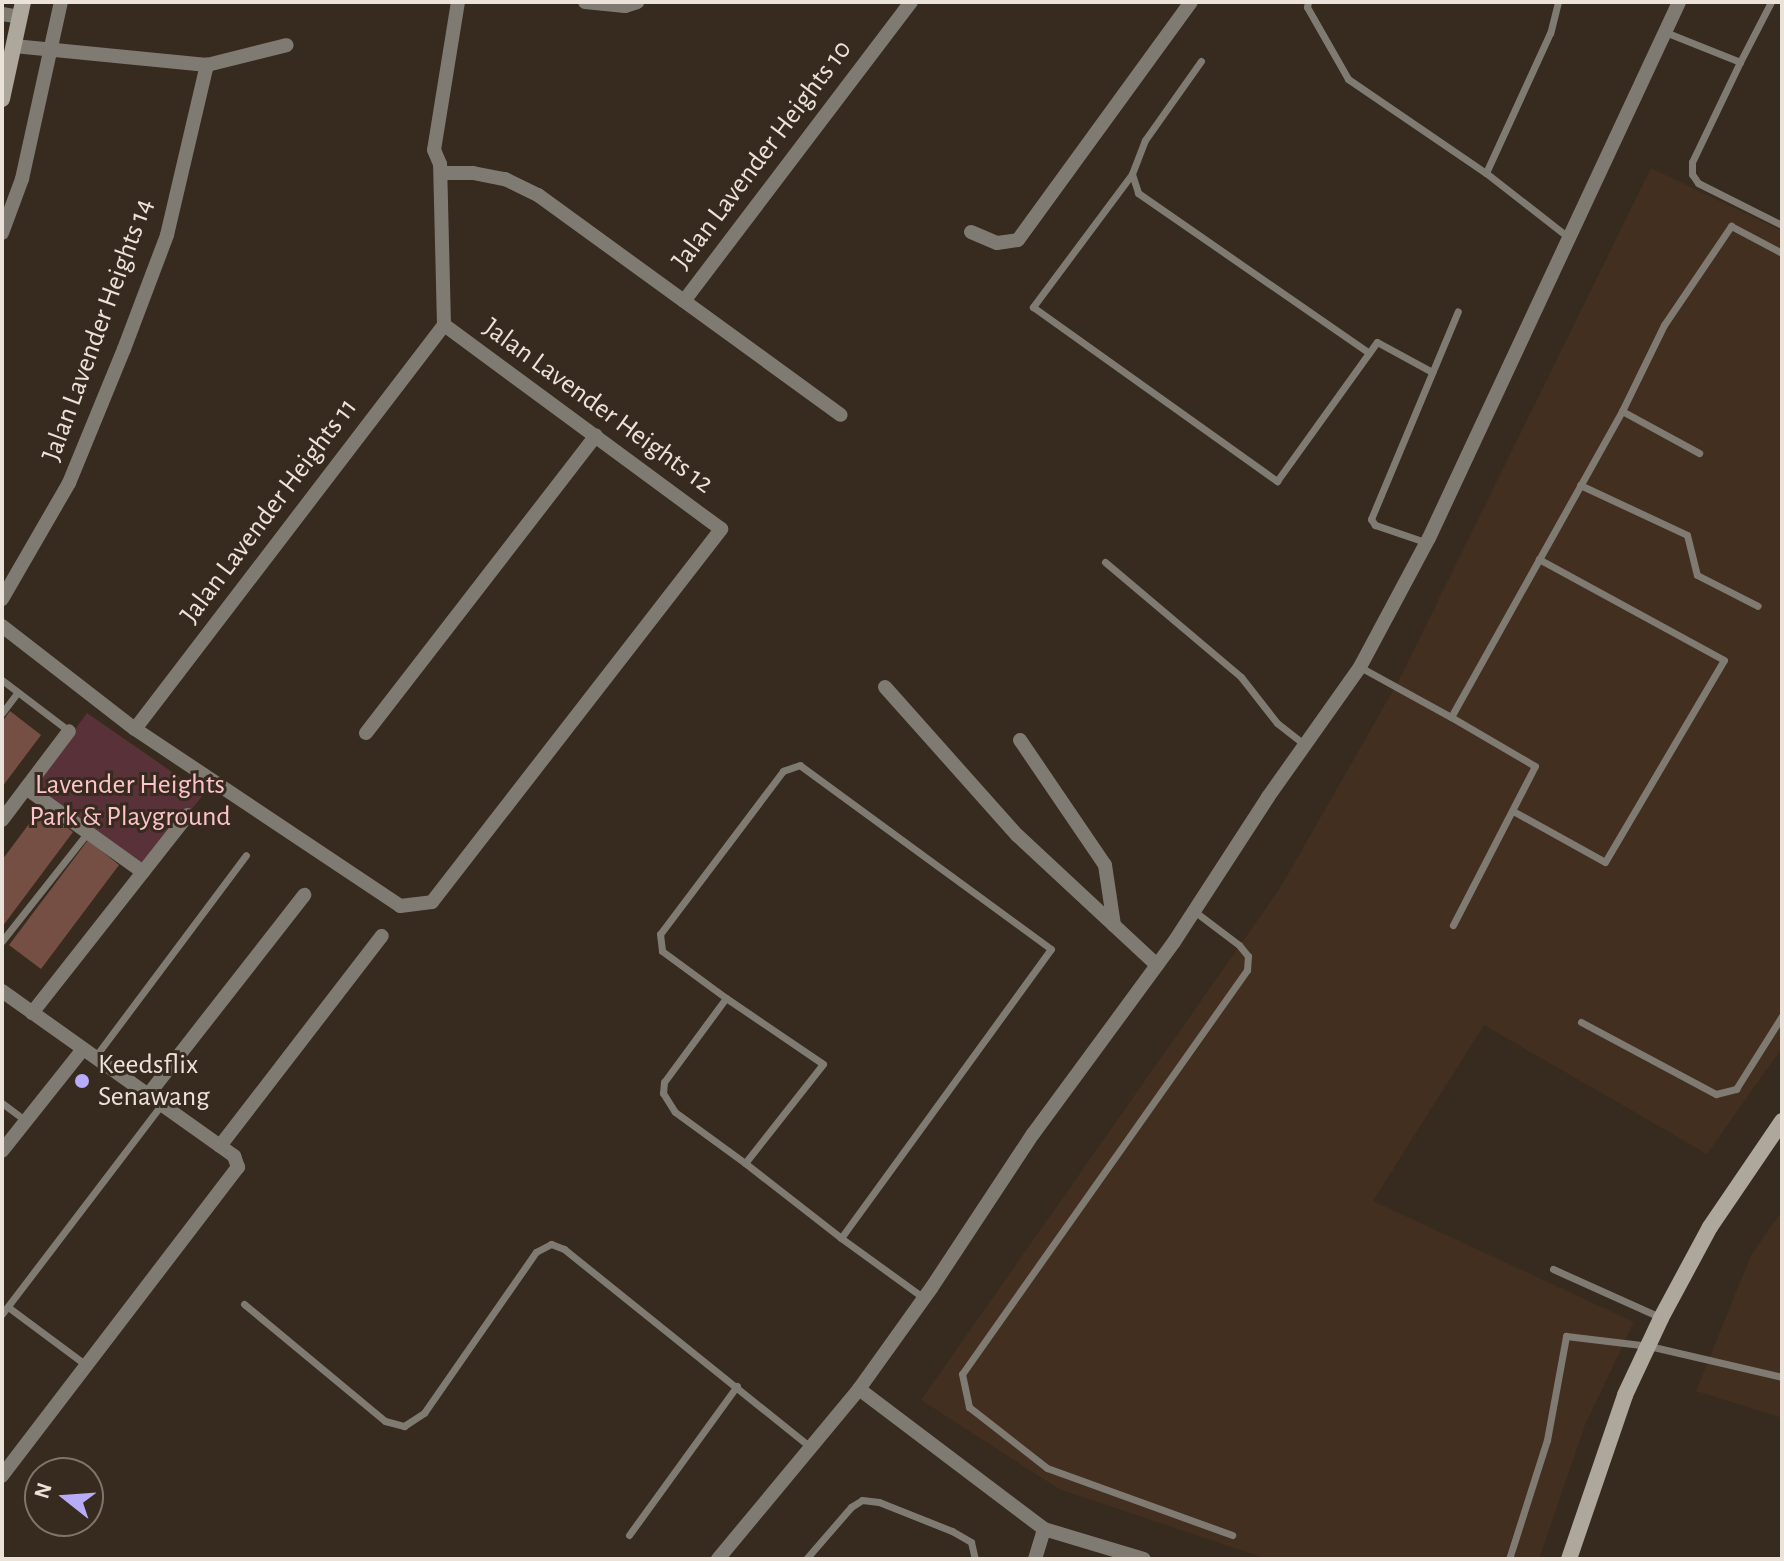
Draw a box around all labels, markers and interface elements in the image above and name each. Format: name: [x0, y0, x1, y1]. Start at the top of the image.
street label: Jalan Lavender Heights 10: [665, 34, 859, 276]
street label: Jalan Lavender Heights 14: [35, 194, 161, 466]
street label: Jalan Lavender Heights 12: [476, 311, 720, 501]
street label: Jalan Lavender Heights 11: [173, 392, 365, 630]
park label: Lavender Heights Park & Playground: [29, 768, 231, 834]
place label: Keedsflix Senawang: [98, 1048, 210, 1114]
marker: Keedsflix Senawang: [73, 1072, 91, 1090]
north arrow: [24, 1457, 104, 1537]
text: N: [30, 1480, 56, 1501]

